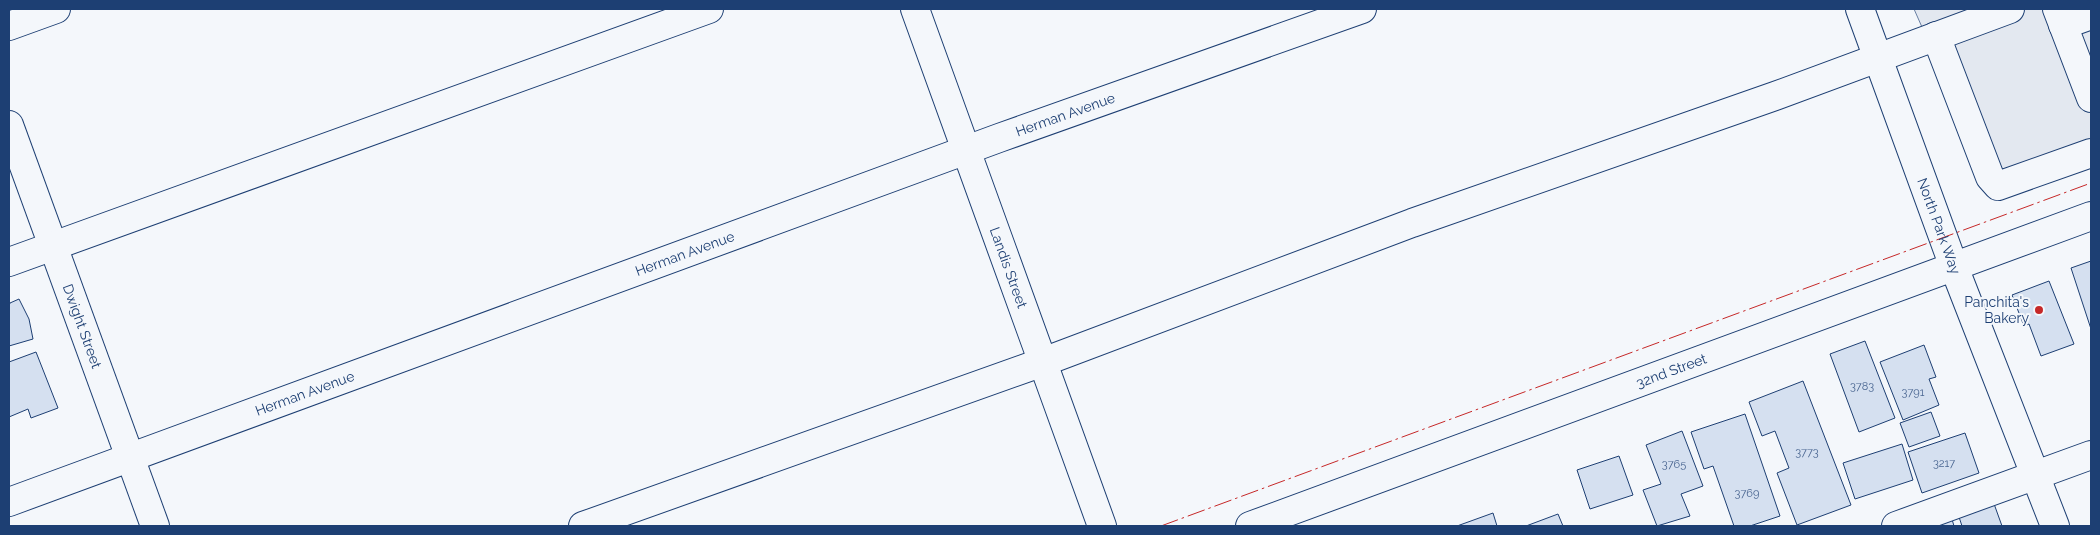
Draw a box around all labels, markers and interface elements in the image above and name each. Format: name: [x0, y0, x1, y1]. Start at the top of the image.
street label: Herman Avenue: [1013, 89, 1117, 140]
street label: North Park Way: [1914, 176, 1964, 277]
street label: Landis Street: [987, 225, 1031, 311]
street label: Herman Avenue: [633, 228, 737, 279]
street label: Dwight Street: [60, 282, 105, 371]
place label: Panchita's Bakery: [1964, 294, 2029, 326]
marker: Panchita's Bakery: [2033, 304, 2045, 316]
street label: 32nd Street: [1634, 350, 1709, 391]
street label: Herman Avenue: [253, 368, 356, 419]
house number: 3783: [1850, 380, 1874, 393]
house number: 3791: [1902, 386, 1925, 399]
house number: 3773: [1795, 446, 1819, 459]
house number: 3217: [1933, 457, 1955, 470]
house number: 3765: [1662, 458, 1686, 471]
house number: 3769: [1735, 487, 1759, 500]

